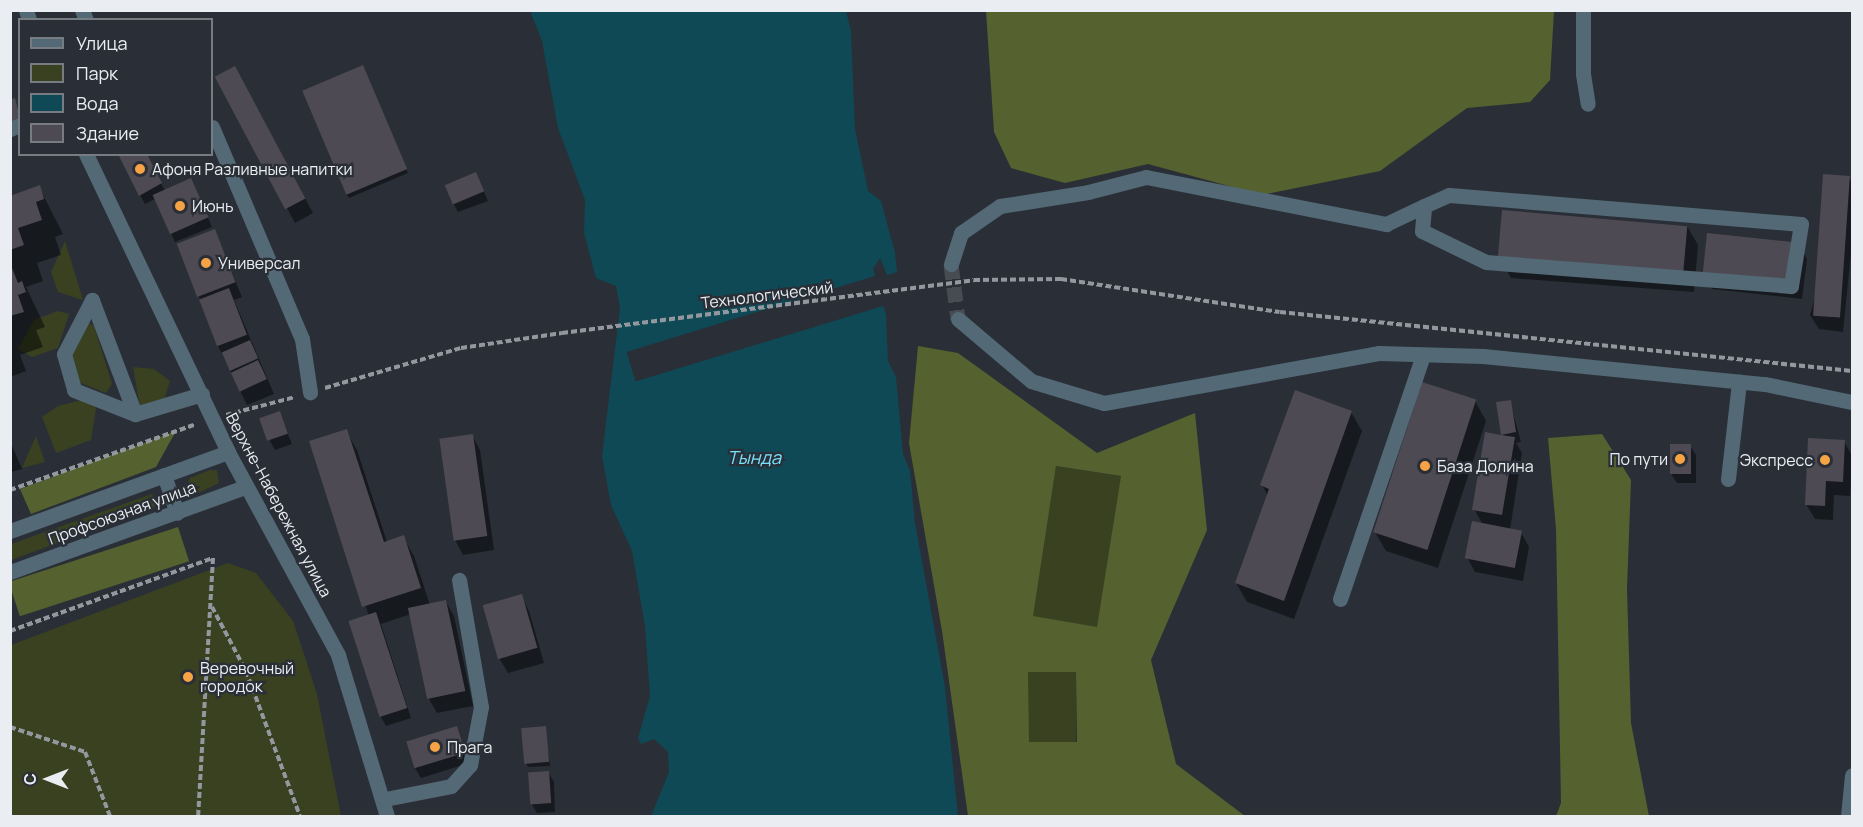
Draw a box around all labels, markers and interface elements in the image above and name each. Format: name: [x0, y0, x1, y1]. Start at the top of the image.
legend: [18, 18, 213, 156]
text: Улица: [76, 31, 128, 55]
text: Парк: [76, 61, 118, 85]
text: Вода: [76, 91, 118, 115]
text: Здание: [76, 121, 139, 145]
place label: Афоня Разливные напитки: [152, 159, 353, 179]
marker: Афоня Разливные напитки: [133, 162, 147, 176]
place label: Июнь: [192, 196, 234, 216]
marker: Июнь: [173, 199, 187, 213]
place label: Универсал: [218, 253, 301, 273]
marker: Универсал: [199, 256, 213, 270]
street label: Технологический: [700, 277, 834, 313]
street label: Верхне-Набережная улица: [222, 410, 336, 600]
water label: Тында: [727, 446, 781, 468]
place label: По пути: [1610, 449, 1668, 469]
place label: Экспресс: [1740, 450, 1813, 470]
marker: По пути: [1673, 452, 1687, 466]
marker: Экспресс: [1818, 453, 1832, 467]
place label: База Долина: [1437, 456, 1534, 476]
marker: База Долина: [1418, 459, 1432, 473]
street label: Профсоюзная улица: [46, 477, 198, 549]
place label: Веревочный городок: [200, 658, 294, 696]
marker: Веревочный городок: [181, 670, 195, 684]
place label: Прага: [447, 737, 492, 757]
marker: Прага: [428, 740, 442, 754]
north arrow: [18, 749, 78, 809]
text: С: [19, 773, 41, 785]

